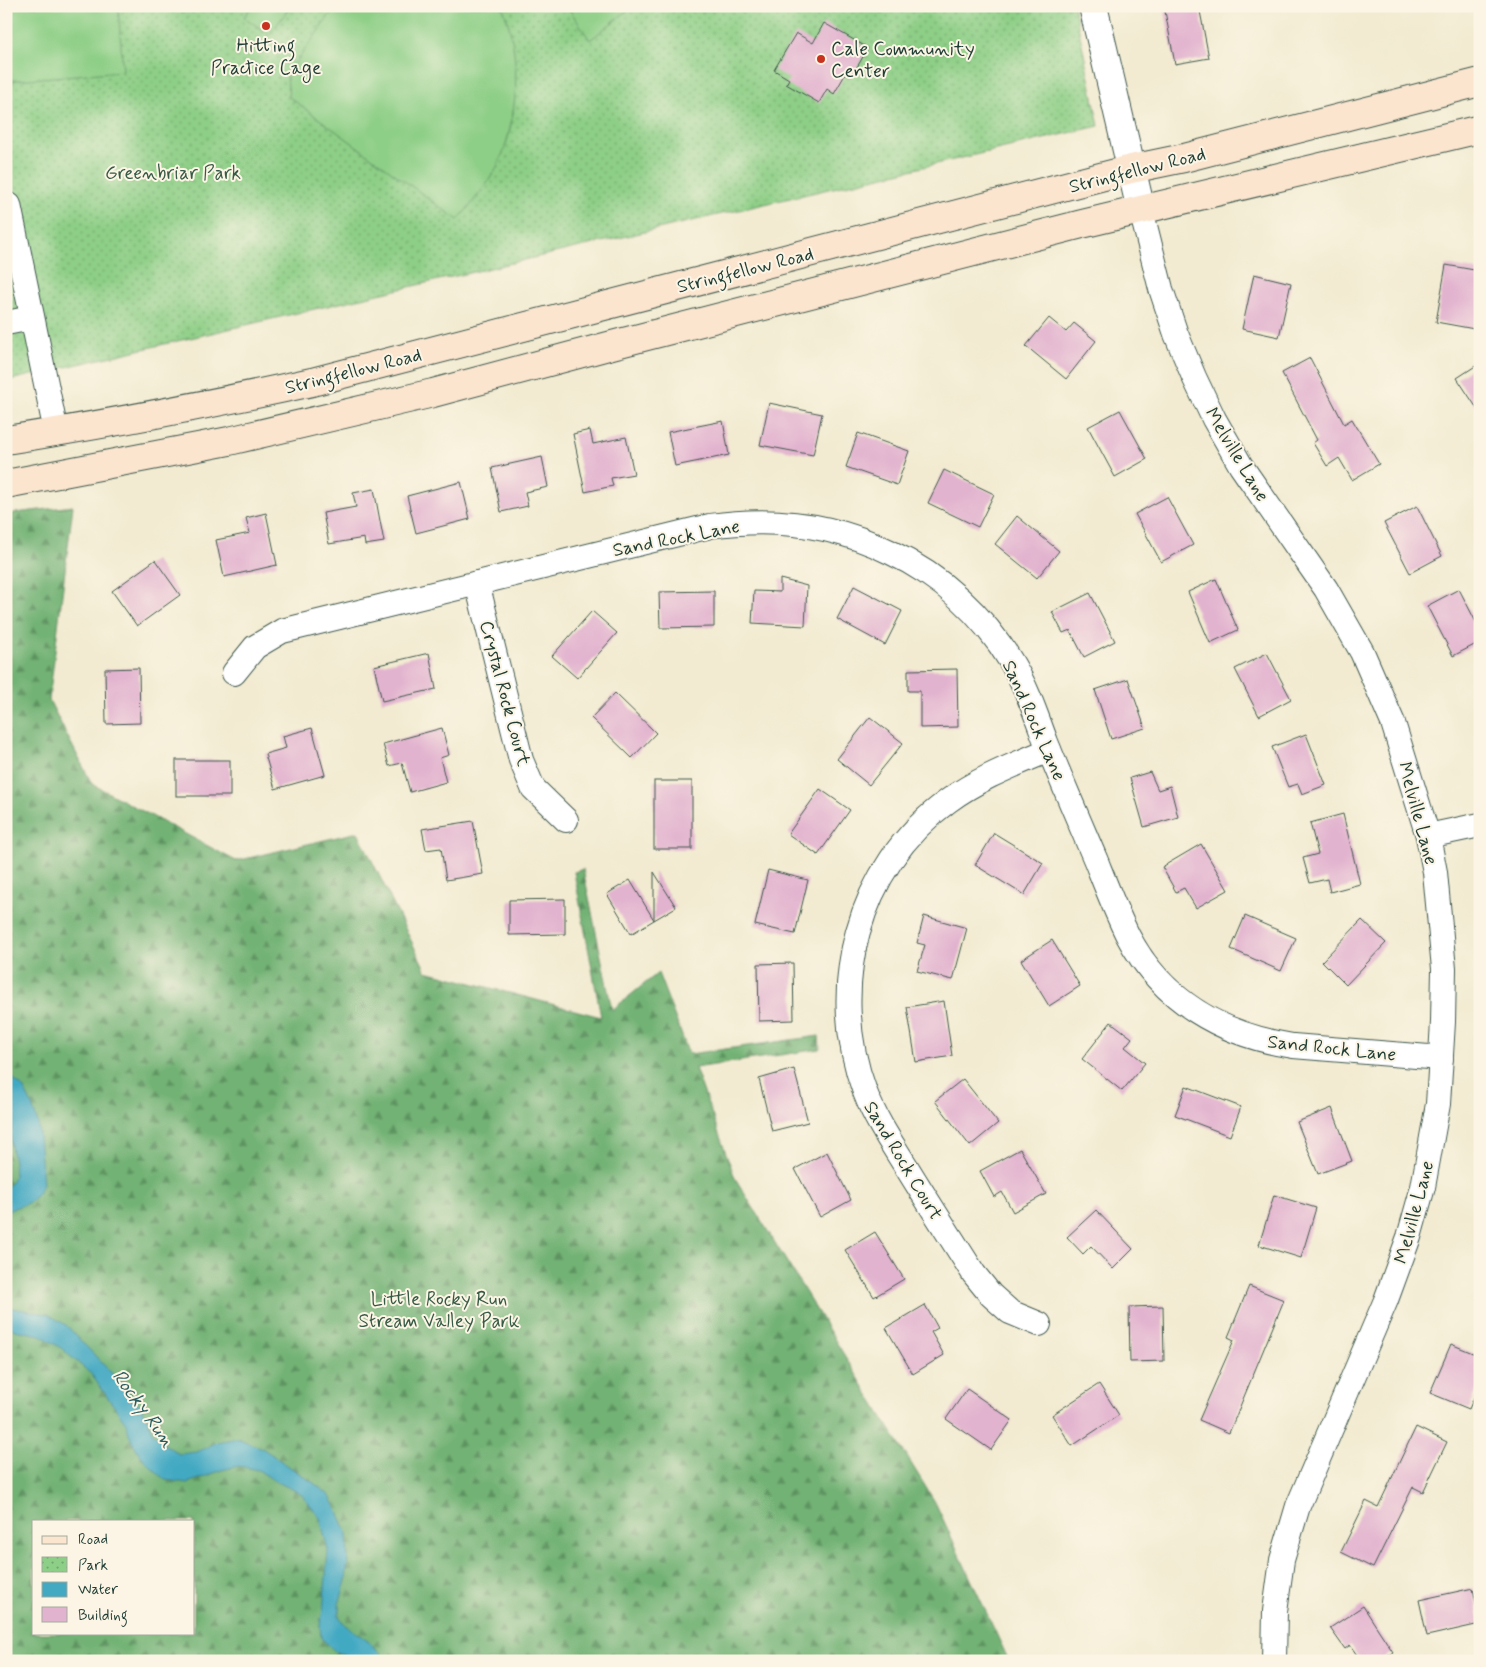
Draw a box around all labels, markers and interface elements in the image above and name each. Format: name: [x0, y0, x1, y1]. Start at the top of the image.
marker: Hitting Practice Cage: [260, 20, 272, 32]
place label: Hitting Practice Cage: [211, 34, 321, 83]
place label: Cale Community Center: [831, 37, 975, 84]
marker: Cale Community Center: [815, 53, 827, 65]
street label: Stringfellow Road: [1066, 141, 1209, 202]
park label: Greenbriar Park: [105, 161, 241, 186]
street label: Stringfellow Road: [674, 241, 817, 302]
street label: Stringfellow Road: [282, 342, 425, 403]
street label: Melville Lane: [1199, 403, 1275, 507]
street label: Sand Rock Lane: [610, 514, 742, 563]
street label: Crystal Rock Court: [473, 618, 536, 769]
street label: Sand Rock Lane: [996, 656, 1071, 785]
street label: Melville Lane: [1392, 759, 1443, 868]
street label: Sand Rock Lane: [1266, 1029, 1397, 1068]
street label: Sand Rock Court: [857, 1097, 948, 1225]
street label: Melville Lane: [1389, 1158, 1440, 1267]
park label: Little Rocky Run Stream Valley Park: [359, 1287, 520, 1334]
water label: Rocky Run: [105, 1364, 180, 1454]
legend: [32, 1520, 195, 1634]
text: Road: [78, 1530, 108, 1550]
text: Park: [78, 1556, 108, 1576]
text: Water: [78, 1580, 118, 1600]
text: Building: [78, 1606, 128, 1627]

